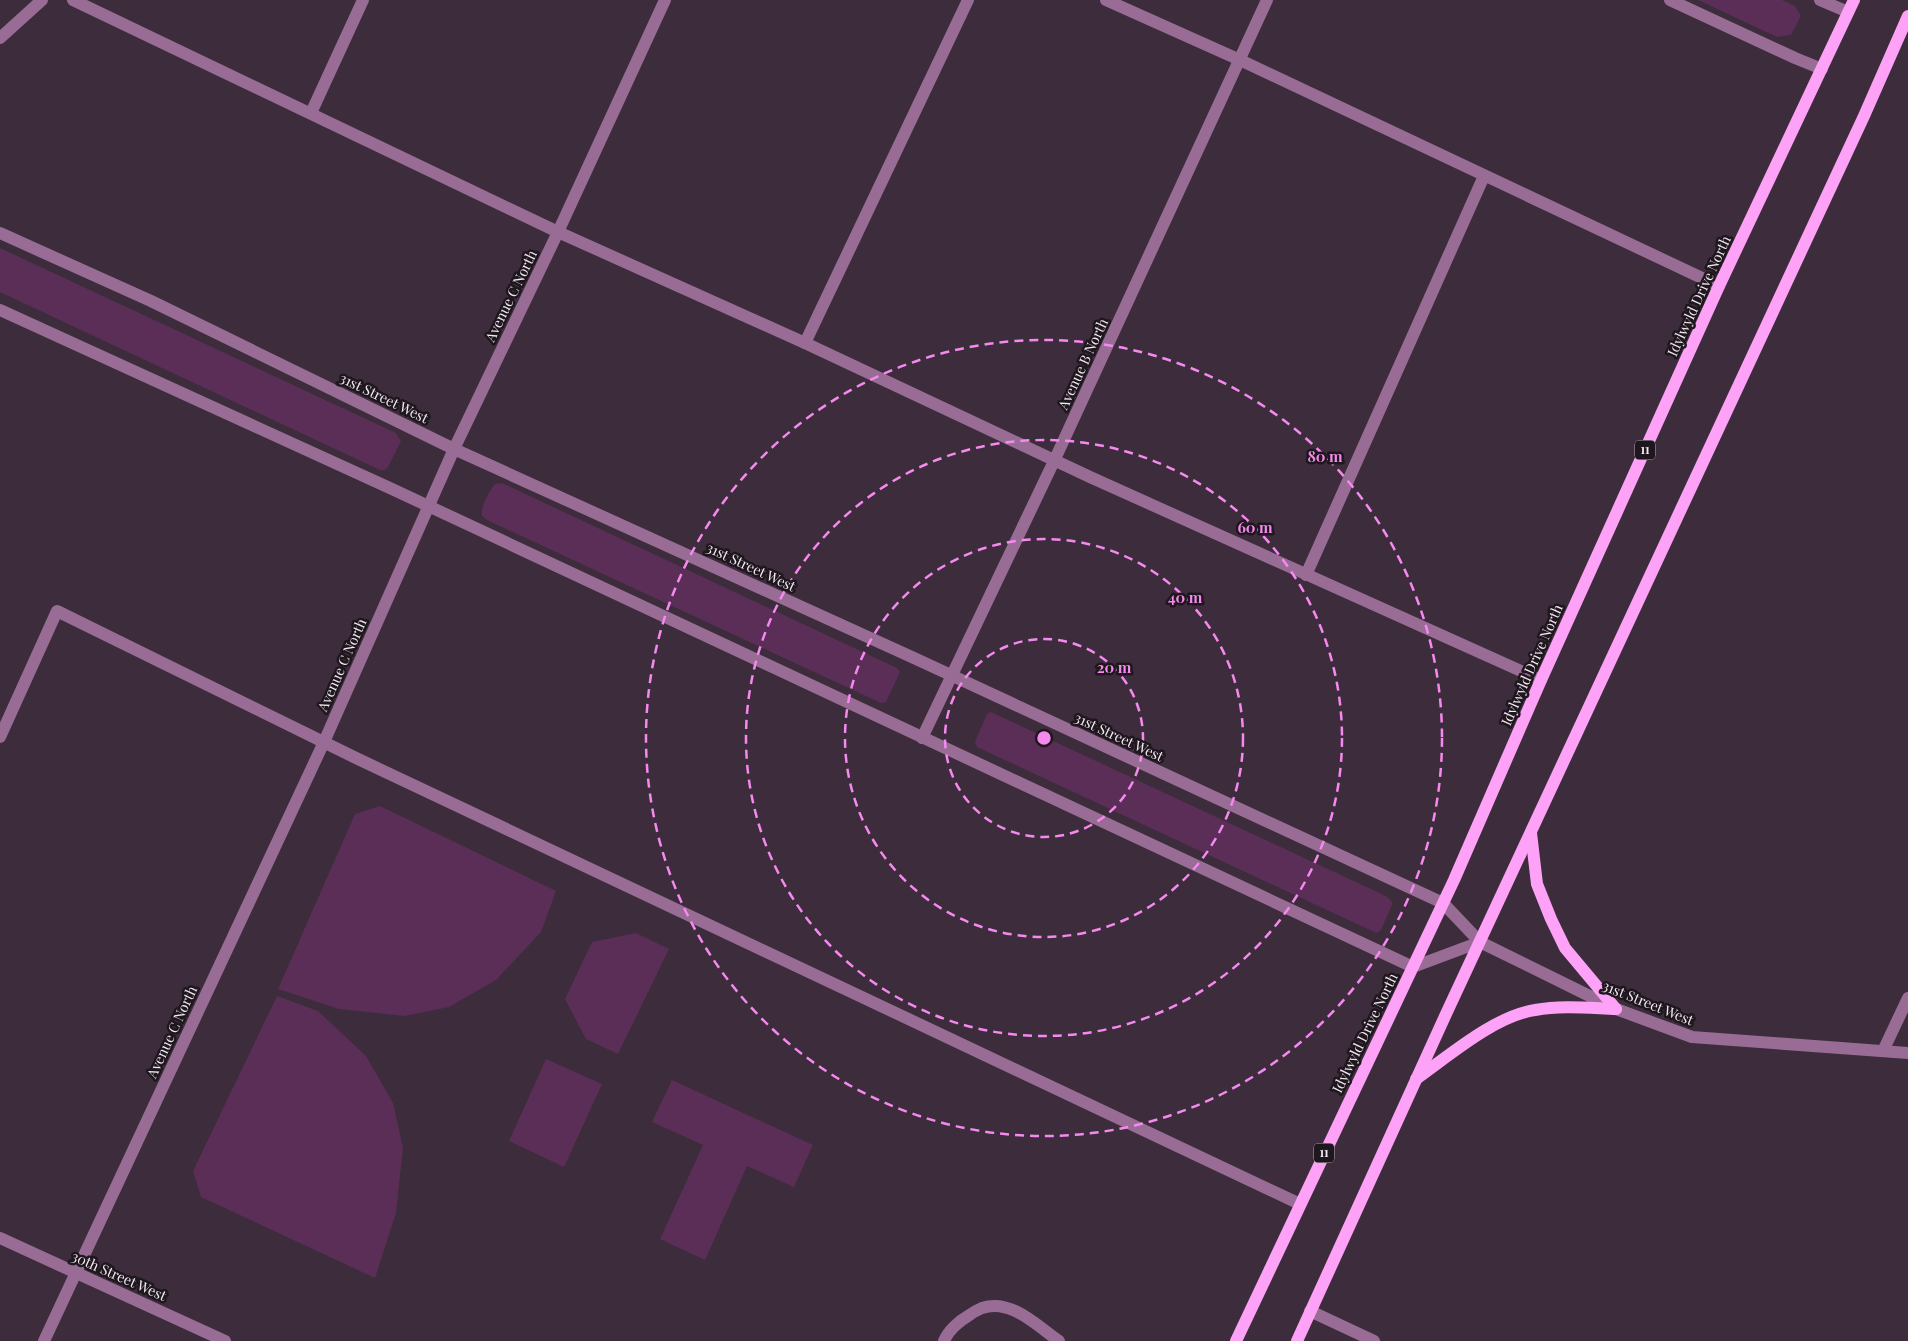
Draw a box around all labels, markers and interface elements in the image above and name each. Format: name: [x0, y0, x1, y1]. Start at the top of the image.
street label: Idylwyld Drive North: [1662, 232, 1735, 359]
street label: Avenue C North: [480, 246, 541, 346]
street label: Avenue B North: [1053, 314, 1112, 413]
street label: 31st Street West: [337, 368, 433, 428]
road number: 11: [1635, 440, 1655, 460]
text: 80 m: [1307, 446, 1343, 466]
text: 60 m: [1237, 517, 1273, 537]
street label: 31st Street West: [704, 538, 800, 596]
text: 40 m: [1168, 587, 1203, 607]
street label: Idylwyld Drive North: [1496, 601, 1567, 728]
street label: Avenue C North: [312, 615, 371, 715]
text: 20 m: [1097, 657, 1132, 677]
street label: 31st Street West: [1072, 708, 1168, 766]
centre of rings: [1035, 729, 1053, 747]
street label: Idylwyld Drive North: [1327, 969, 1402, 1096]
street label: 31st Street West: [1600, 976, 1697, 1030]
street label: Avenue C North: [141, 982, 202, 1082]
road number: 11: [1314, 1144, 1334, 1162]
street label: 30th Street West: [69, 1246, 171, 1305]

